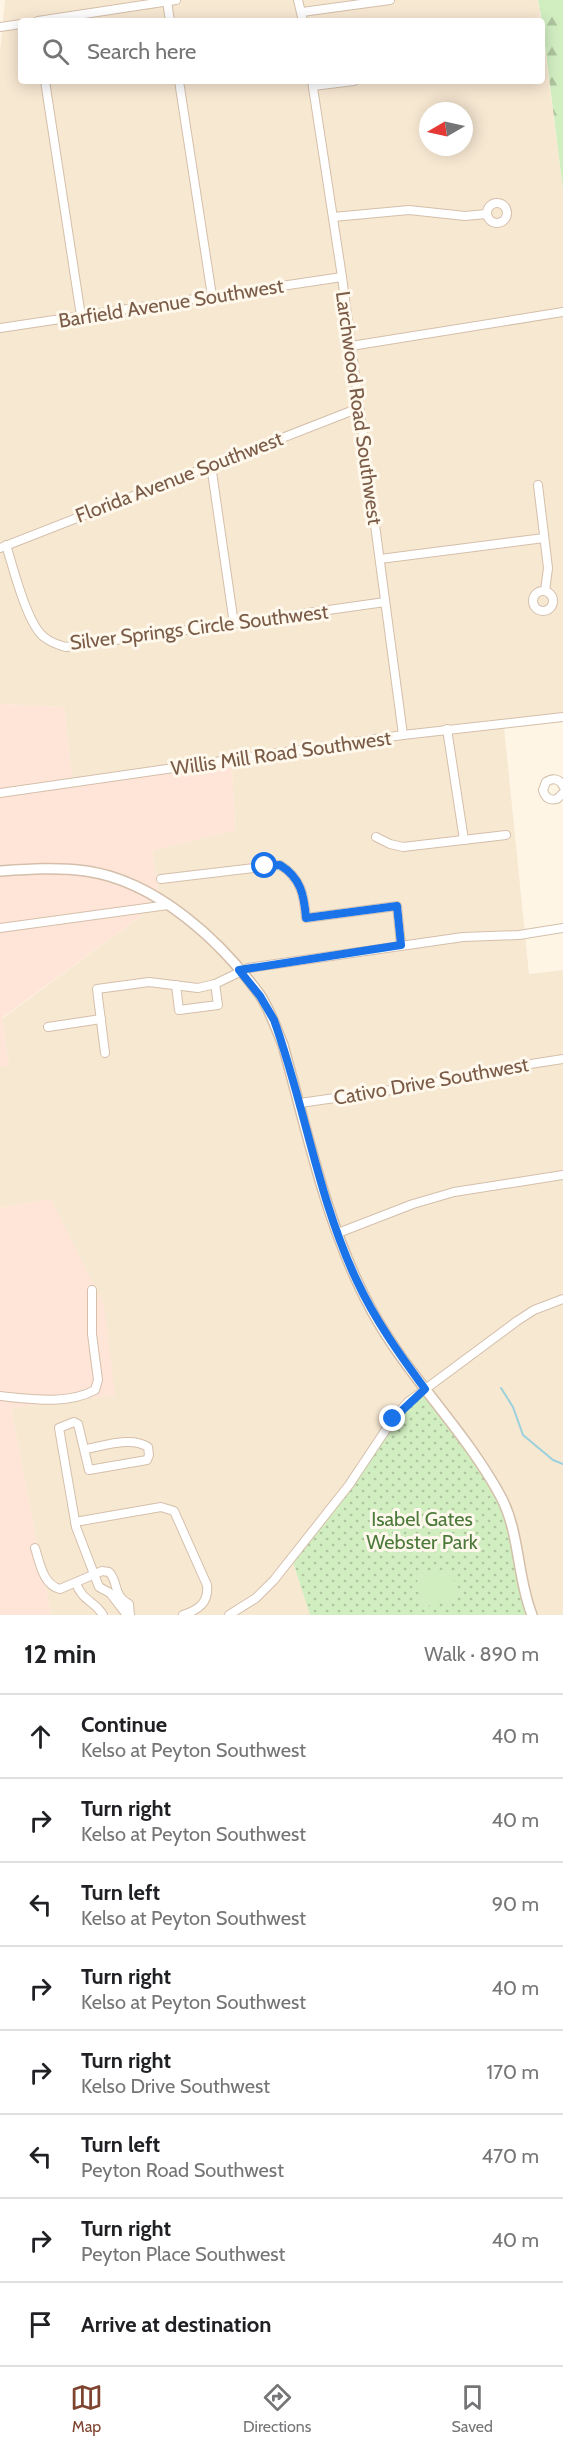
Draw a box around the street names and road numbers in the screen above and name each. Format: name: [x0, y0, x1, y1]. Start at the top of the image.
street label: Barfield Avenue Southwest: [57, 273, 285, 333]
street label: Larchwood Road Southwest: [331, 290, 387, 527]
street label: Florida Avenue Southwest: [72, 426, 286, 528]
street label: Silver Springs Circle Southwest: [68, 599, 330, 655]
street label: Willis Mill Road Southwest: [169, 726, 393, 780]
street label: Cativo Drive Southwest: [332, 1052, 531, 1110]

